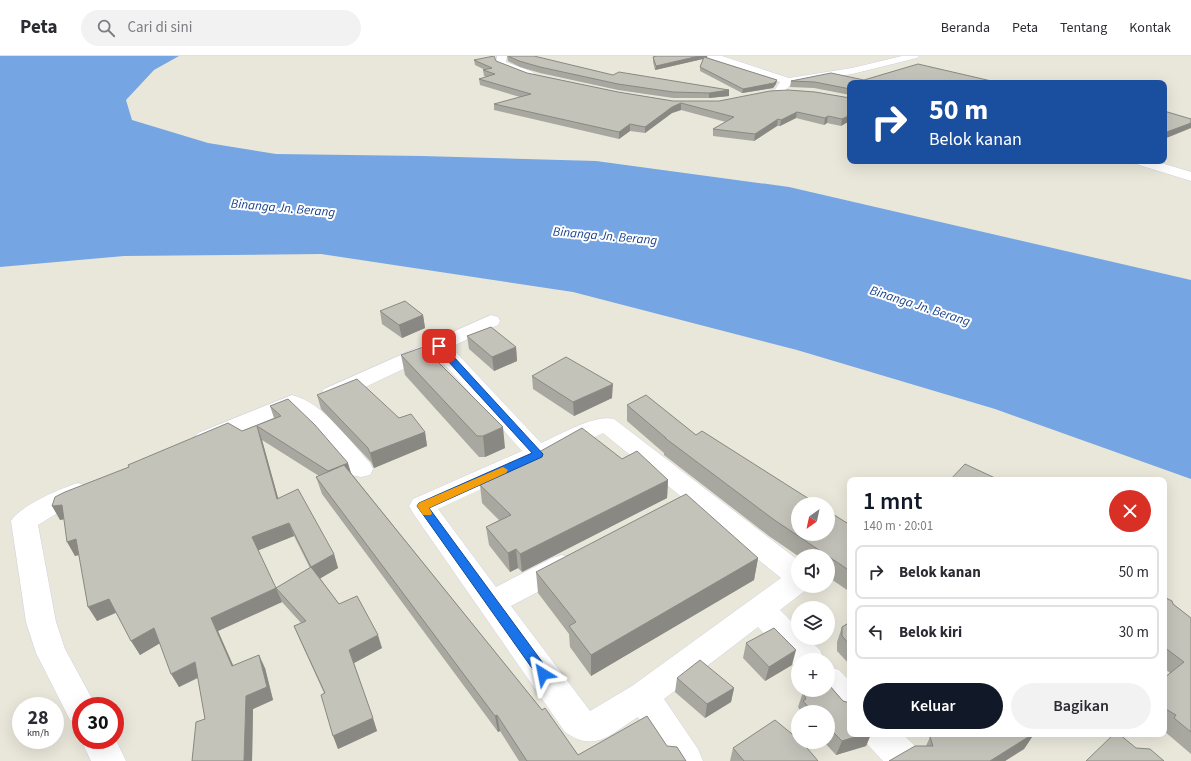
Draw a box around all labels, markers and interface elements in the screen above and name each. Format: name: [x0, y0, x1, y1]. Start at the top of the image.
search box: [81, 10, 361, 46]
text: Peta: [20, 14, 57, 41]
icon: search: [95, 17, 117, 39]
text: Cari di sini: [127, 17, 192, 38]
text: Beranda: [941, 18, 990, 38]
text: Peta: [1012, 18, 1038, 38]
text: Tentang: [1060, 18, 1107, 38]
text: Kontak: [1129, 18, 1171, 38]
text: 50 m: [929, 90, 988, 130]
icon: right: [863, 96, 915, 148]
text: Belok kanan: [929, 127, 1022, 152]
water label: Binanga Jn. Berang: [230, 194, 336, 222]
water label: Binanga Jn. Berang: [552, 222, 658, 250]
water label: Binanga Jn. Berang: [867, 281, 973, 331]
pin: [422, 329, 456, 363]
icon: arrive: [428, 335, 450, 357]
text: 1 mnt: [863, 484, 922, 519]
button: close: [1109, 490, 1151, 532]
north arrow: [791, 497, 835, 541]
map controls: [791, 497, 835, 749]
text: 140 m · 20:01: [863, 517, 933, 535]
button: sound: [791, 549, 835, 593]
icon: right: [865, 561, 887, 583]
text: Belok kanan: [899, 562, 981, 583]
text: 50 m: [1119, 562, 1149, 583]
button: layers: [791, 601, 835, 645]
icon: left: [865, 621, 887, 643]
text: Belok kiri: [899, 622, 962, 643]
text: 30 m: [1119, 622, 1149, 643]
position arrow: [522, 653, 564, 695]
button: +: [791, 653, 835, 697]
button: Keluar: [863, 683, 1003, 729]
button: Bagikan: [1011, 683, 1151, 729]
speed limit sign: 30: [72, 697, 124, 749]
text: 28: [27, 704, 49, 732]
button: −: [791, 705, 835, 749]
text: km/h: [27, 726, 49, 740]

